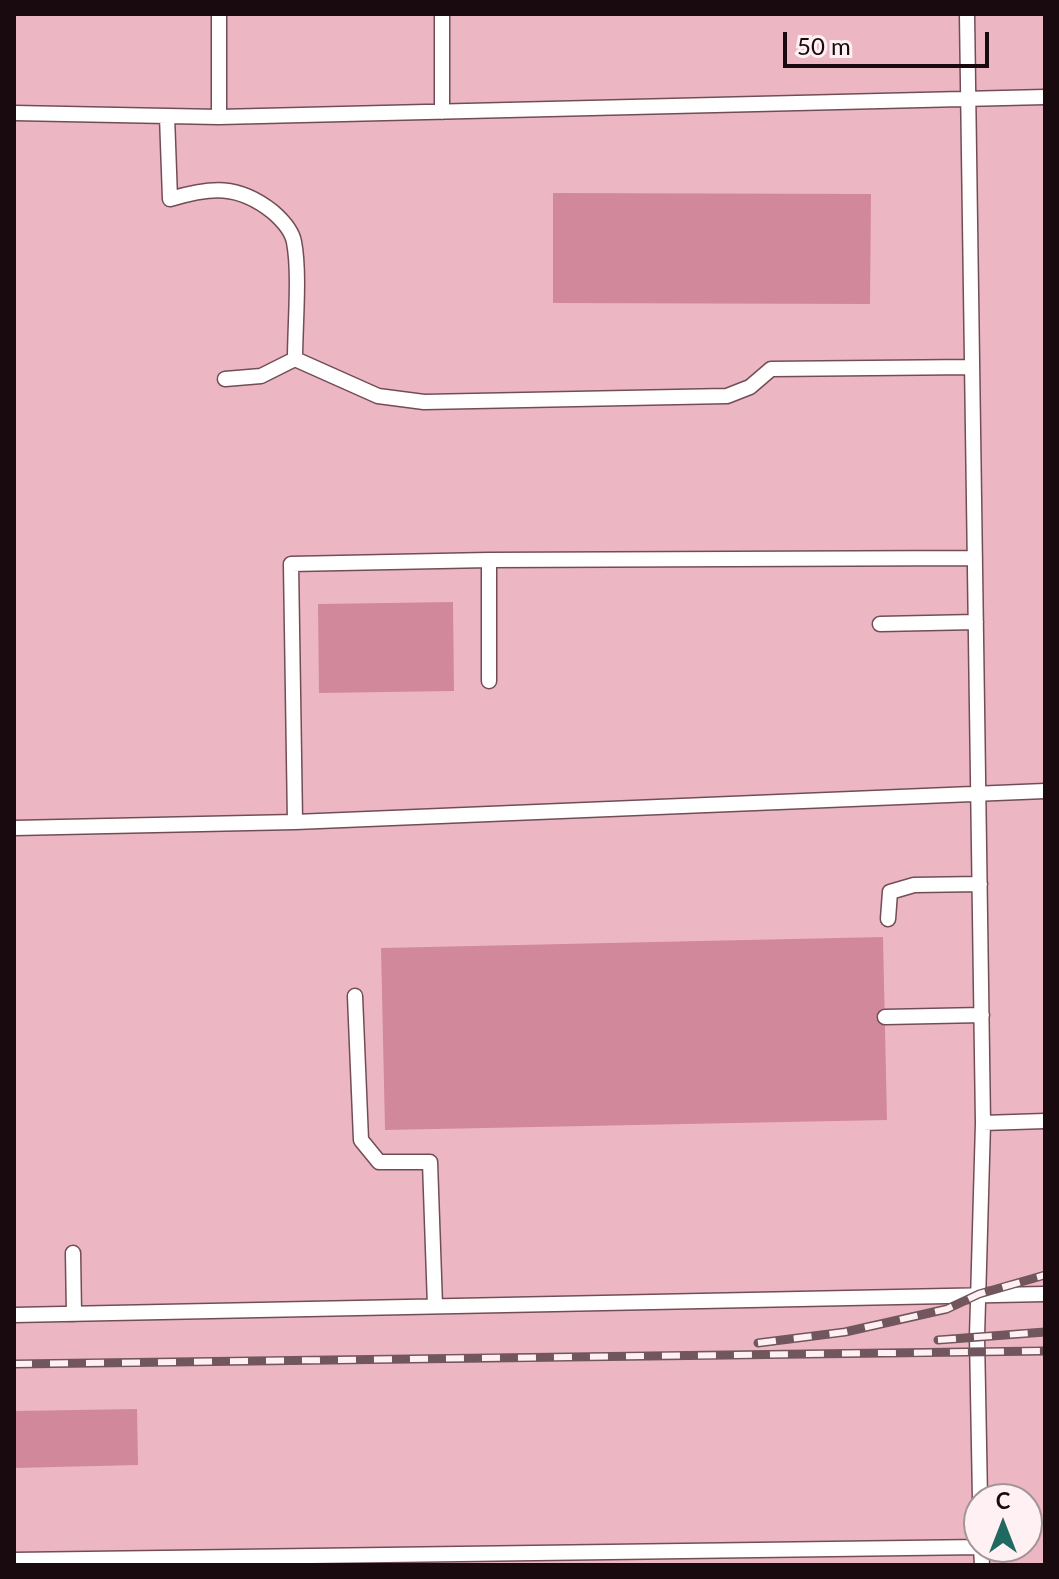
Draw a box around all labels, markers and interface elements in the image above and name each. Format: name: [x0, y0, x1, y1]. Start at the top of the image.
scale bar: [787, 16, 993, 66]
text: 50 m: [797, 31, 851, 60]
north arrow: [963, 1483, 1043, 1563]
text: С: [996, 1487, 1010, 1514]

